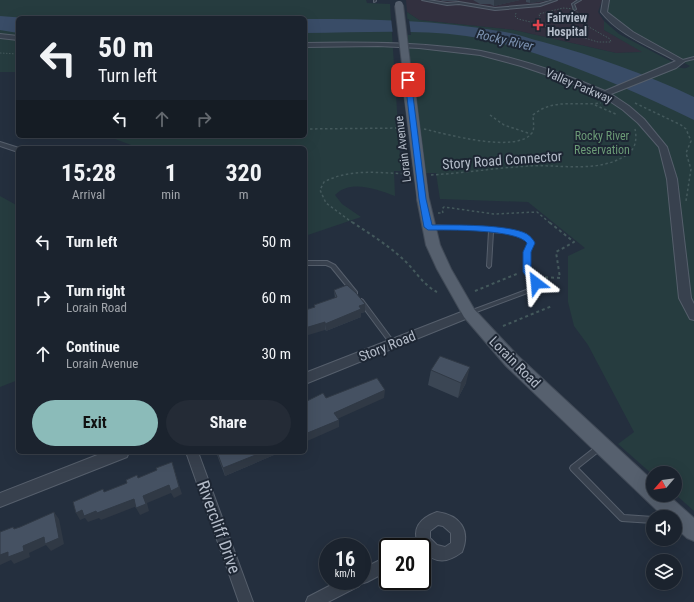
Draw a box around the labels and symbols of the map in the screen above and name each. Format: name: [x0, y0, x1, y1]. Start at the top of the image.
place label: Fairview Hospital: [547, 11, 587, 39]
marker: Fairview Hospital: [532, 19, 544, 31]
water label: Rocky River: [475, 26, 536, 54]
pin: [391, 63, 425, 97]
street label: Valley Parkway: [544, 66, 614, 106]
street label: Lorain Avenue: [392, 115, 414, 183]
park label: Rocky River Reservation: [574, 129, 630, 157]
street label: Story Road Connector: [442, 148, 562, 172]
position arrow: [515, 262, 557, 304]
street label: Story Road: [356, 327, 418, 365]
street label: Lorain Road: [486, 333, 544, 391]
north arrow: [646, 466, 682, 502]
street label: Rivercliff Drive: [193, 478, 245, 576]
speed limit sign: 20: [379, 538, 431, 590]

